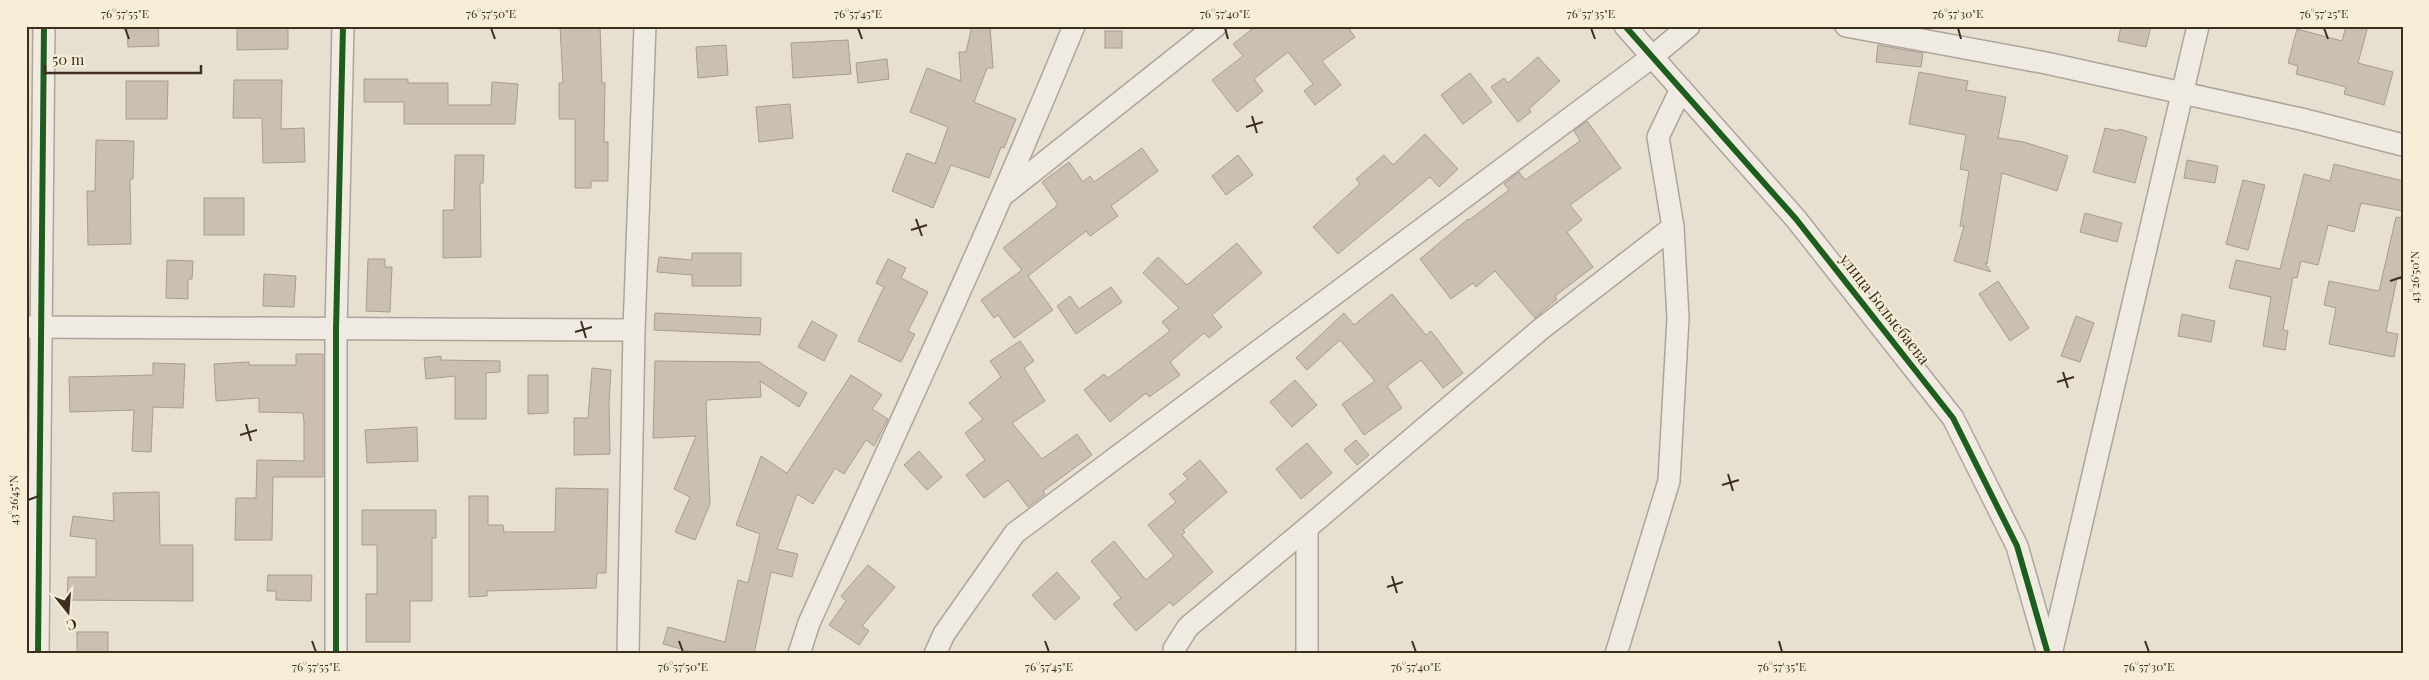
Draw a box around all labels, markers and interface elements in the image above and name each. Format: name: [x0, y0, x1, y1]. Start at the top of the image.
text: 76°57'55"E: [101, 5, 149, 21]
text: 76°57'50"E: [466, 5, 516, 21]
text: 76°57'45"E: [834, 5, 882, 21]
text: 76°57'40"E: [1200, 5, 1250, 21]
text: 76°57'35"E: [1567, 5, 1615, 21]
text: 76°57'30"E: [1933, 5, 1983, 21]
text: 76°57'25"E: [2300, 5, 2348, 21]
scale bar: [45, 42, 201, 74]
text: 50 m: [52, 49, 85, 69]
street label: улица Болысбаева: [1835, 248, 1935, 368]
text: 43°26'50"N: [2406, 250, 2422, 303]
text: 43°26'45"N: [5, 474, 21, 525]
north arrow: [42, 588, 92, 638]
text: С: [64, 614, 79, 635]
text: 76°57'55"E: [292, 658, 340, 674]
text: 76°57'50"E: [658, 658, 708, 674]
text: 76°57'45"E: [1025, 658, 1073, 674]
text: 76°57'40"E: [1391, 658, 1441, 674]
text: 76°57'35"E: [1758, 658, 1806, 674]
text: 76°57'30"E: [2124, 658, 2174, 674]

